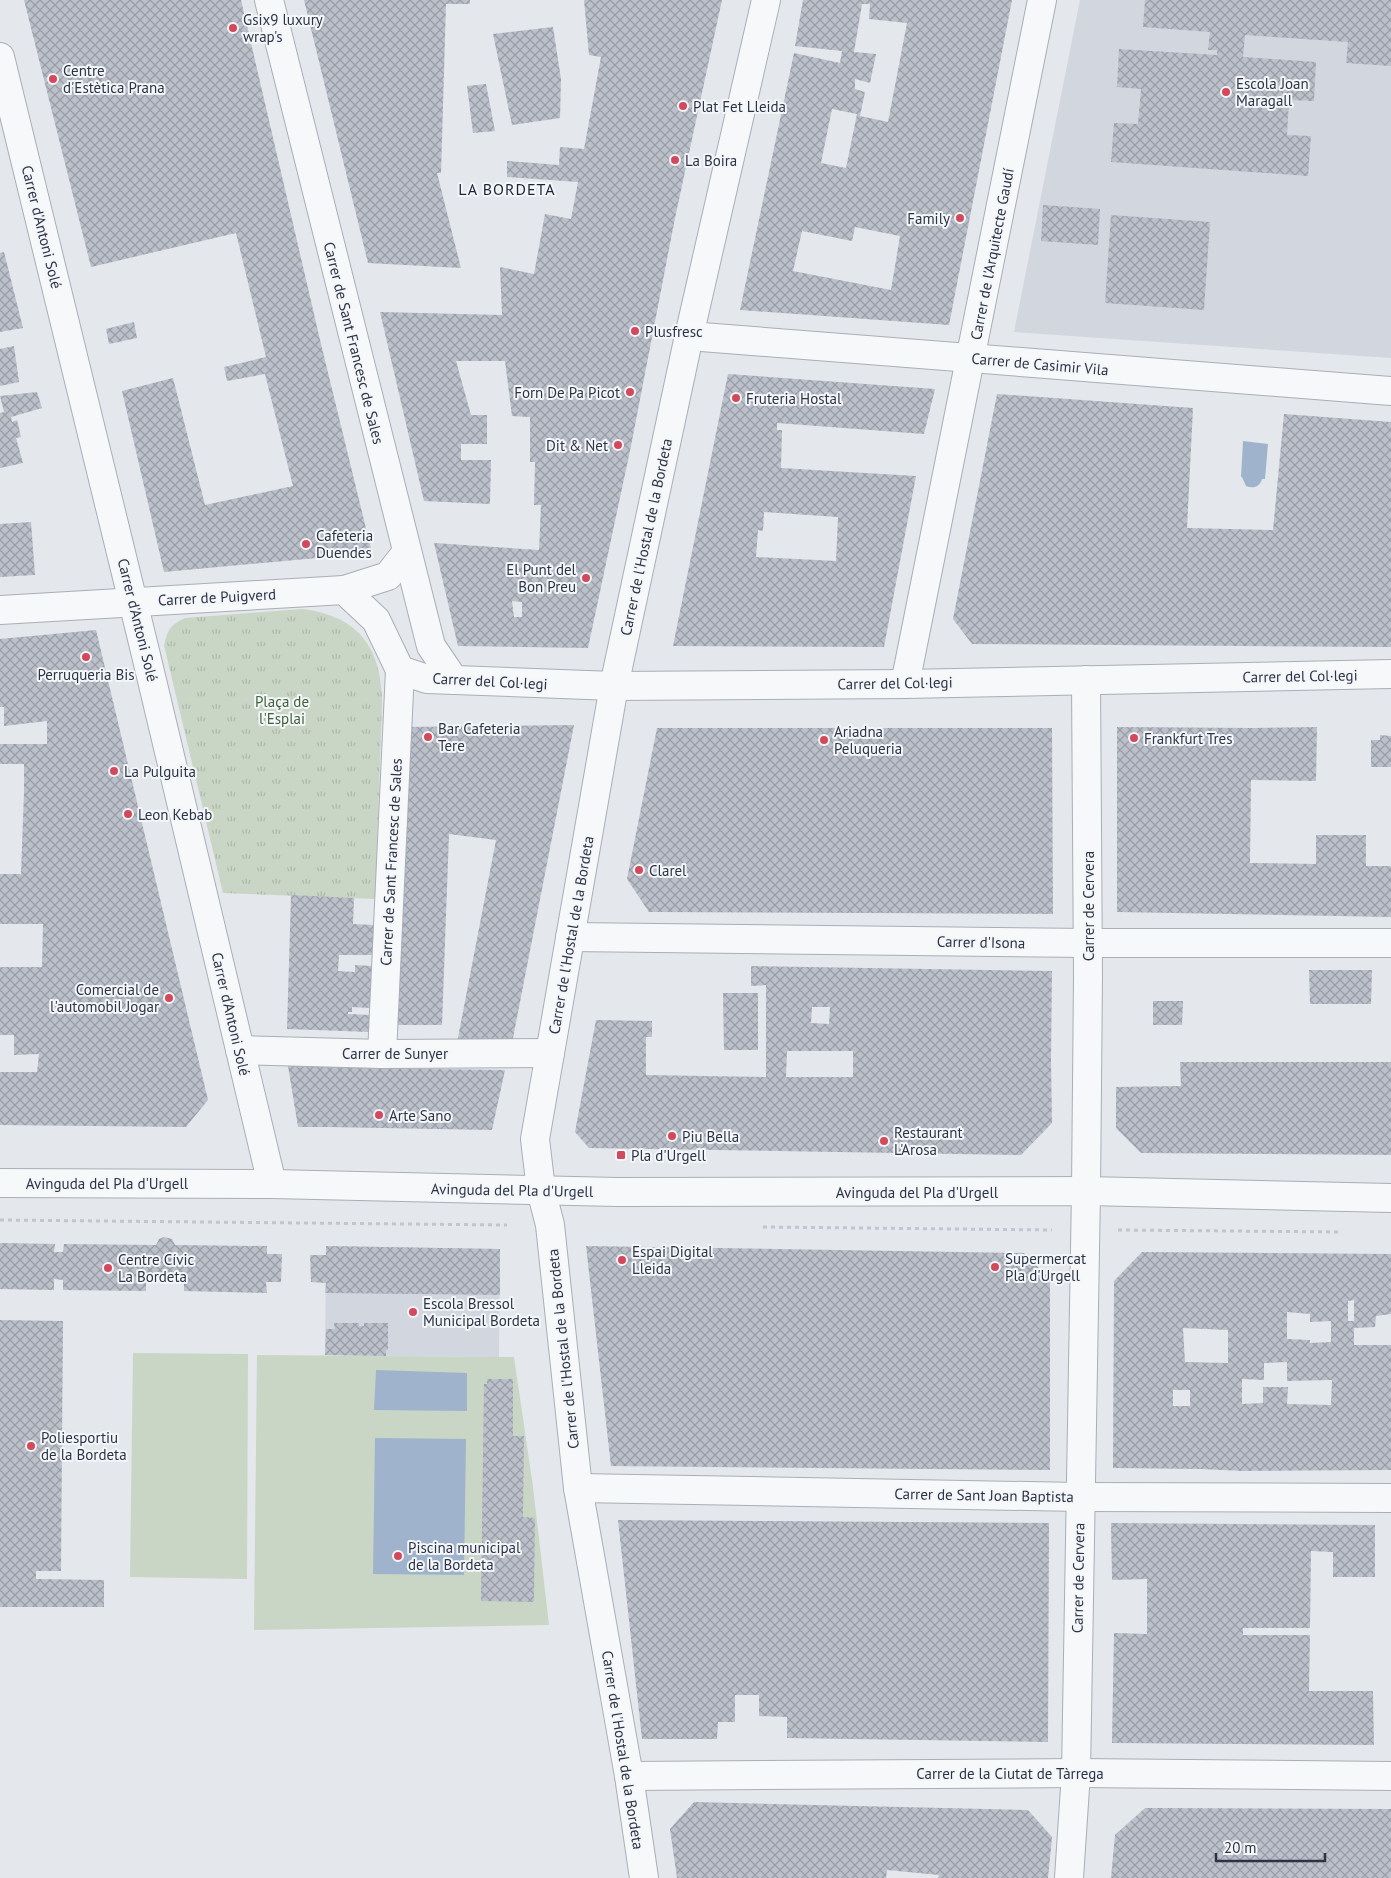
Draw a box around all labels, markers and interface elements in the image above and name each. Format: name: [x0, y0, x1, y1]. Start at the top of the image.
place label: Gsix9 luxury wrap's: [243, 10, 323, 46]
marker: Gsix9 luxury wrap's: [227, 22, 239, 34]
place label: Centre d'Estètica Prana: [63, 61, 165, 97]
marker: Centre d'Estètica Prana: [47, 73, 59, 85]
place label: Escola Joan Maragall: [1236, 74, 1309, 110]
marker: Escola Joan Maragall: [1220, 86, 1232, 98]
place label: Plat Fet Lleida: [693, 97, 786, 116]
marker: Plat Fet Lleida: [677, 100, 689, 112]
place label: La Boira: [685, 151, 737, 170]
marker: La Boira: [669, 154, 681, 166]
street label: Carrer d'Antoni Solé: [17, 163, 67, 291]
street label: Carrer de l'Arquitecte Gaudí: [966, 166, 1018, 342]
district label: LA BORDETA: [458, 179, 556, 199]
place label: Family: [907, 209, 950, 228]
marker: Family: [954, 212, 966, 224]
street label: Carrer de Sant Francesc de Sales: [320, 240, 388, 446]
place label: Plusfresc: [645, 322, 703, 341]
marker: Plusfresc: [629, 325, 641, 337]
street label: Carrer de Casimir Vila: [971, 349, 1109, 379]
place label: Forn De Pa Picot: [514, 383, 620, 402]
marker: Forn De Pa Picot: [624, 386, 636, 398]
place label: Fruteria Hostal: [746, 389, 842, 408]
marker: Fruteria Hostal: [730, 392, 742, 404]
place label: Dit & Net: [546, 436, 608, 455]
street label: Carrer de l'Hostal de la Bordeta: [616, 437, 676, 637]
marker: Dit & Net: [612, 439, 624, 451]
place label: Cafeteria Duendes: [316, 526, 373, 562]
marker: Cafeteria Duendes: [300, 538, 312, 550]
street label: Carrer d'Antoni Solé: [113, 556, 163, 684]
place label: El Punt del Bon Preu: [506, 560, 577, 596]
marker: El Punt del Bon Preu: [580, 572, 592, 584]
street label: Carrer de Puigverd: [157, 584, 277, 610]
marker: Perruqueria Bis: [80, 651, 92, 663]
place label: Perruqueria Bis: [37, 665, 135, 684]
street label: Carrer del Col·legi: [1242, 665, 1358, 687]
street label: Carrer del Col·legi: [432, 669, 548, 693]
street label: Carrer del Col·legi: [837, 672, 953, 694]
park label: Plaça de l'Esplai: [255, 692, 309, 728]
place label: Bar Cafeteria Tere: [438, 719, 520, 755]
place label: Ariadna Peluqueria: [834, 722, 902, 758]
place label: Frankfurt Tres: [1144, 729, 1233, 748]
marker: Bar Cafeteria Tere: [422, 731, 434, 743]
marker: Frankfurt Tres: [1128, 732, 1140, 744]
marker: Ariadna Peluqueria: [818, 734, 830, 746]
street label: Carrer de Sant Francesc de Sales: [376, 758, 406, 966]
place label: La Pulguita: [124, 762, 196, 781]
marker: La Pulguita: [108, 765, 120, 777]
place label: Leon Kebab: [138, 805, 212, 824]
marker: Leon Kebab: [122, 808, 134, 820]
street label: Carrer de l'Hostal de la Bordeta: [544, 834, 598, 1036]
street label: Carrer de Cervera: [1079, 851, 1098, 961]
place label: Clarel: [649, 861, 687, 880]
marker: Clarel: [633, 864, 645, 876]
street label: Carrer d'Isona: [937, 932, 1025, 952]
street label: Carrer d'Antoni Solé: [208, 950, 254, 1078]
place label: Comercial de l'automobil Jogar: [50, 980, 159, 1016]
marker: Comercial de l'automobil Jogar: [163, 992, 175, 1004]
street label: Carrer de Sunyer: [342, 1044, 448, 1063]
place label: Arte Sano: [389, 1106, 452, 1125]
marker: Arte Sano: [373, 1109, 385, 1121]
place label: Restaurant L'Arosa: [894, 1123, 963, 1159]
place label: Piu Bella: [682, 1127, 739, 1146]
marker: Piu Bella: [666, 1130, 678, 1142]
marker: Restaurant L'Arosa: [878, 1135, 890, 1147]
place label: Pla d'Urgell: [631, 1146, 706, 1165]
marker: Pla d'Urgell: [615, 1149, 627, 1161]
street label: Avinguda del Pla d'Urgell: [26, 1174, 189, 1193]
street label: Avinguda del Pla d'Urgell: [431, 1179, 594, 1201]
street label: Avinguda del Pla d'Urgell: [836, 1183, 999, 1202]
place label: Espai Digital Lleida: [632, 1242, 713, 1278]
street label: Carrer de l'Hostal de la Bordeta: [543, 1248, 583, 1450]
place label: Supermercat Pla d'Urgell: [1005, 1249, 1086, 1285]
place label: Centre Cívic La Bordeta: [118, 1250, 195, 1286]
marker: Espai Digital Lleida: [616, 1254, 628, 1266]
marker: Supermercat Pla d'Urgell: [989, 1261, 1001, 1273]
marker: Centre Cívic La Bordeta: [102, 1262, 114, 1274]
place label: Escola Bressol Municipal Bordeta: [423, 1294, 540, 1330]
marker: Escola Bressol Municipal Bordeta: [407, 1306, 419, 1318]
place label: Poliesportiu de la Bordeta: [41, 1428, 127, 1464]
marker: Poliesportiu de la Bordeta: [25, 1440, 37, 1452]
street label: Carrer de Sant Joan Baptista: [894, 1484, 1074, 1506]
street label: Carrer de Cervera: [1068, 1523, 1088, 1633]
place label: Piscina municipal de la Bordeta: [408, 1538, 521, 1574]
marker: Piscina municipal de la Bordeta: [392, 1550, 404, 1562]
street label: Carrer de l'Hostal de la Bordeta: [598, 1649, 648, 1851]
street label: Carrer de la Ciutat de Tàrrega: [916, 1764, 1104, 1783]
scale bar: [1216, 1830, 1325, 1862]
text: 20 m: [1224, 1838, 1257, 1857]

